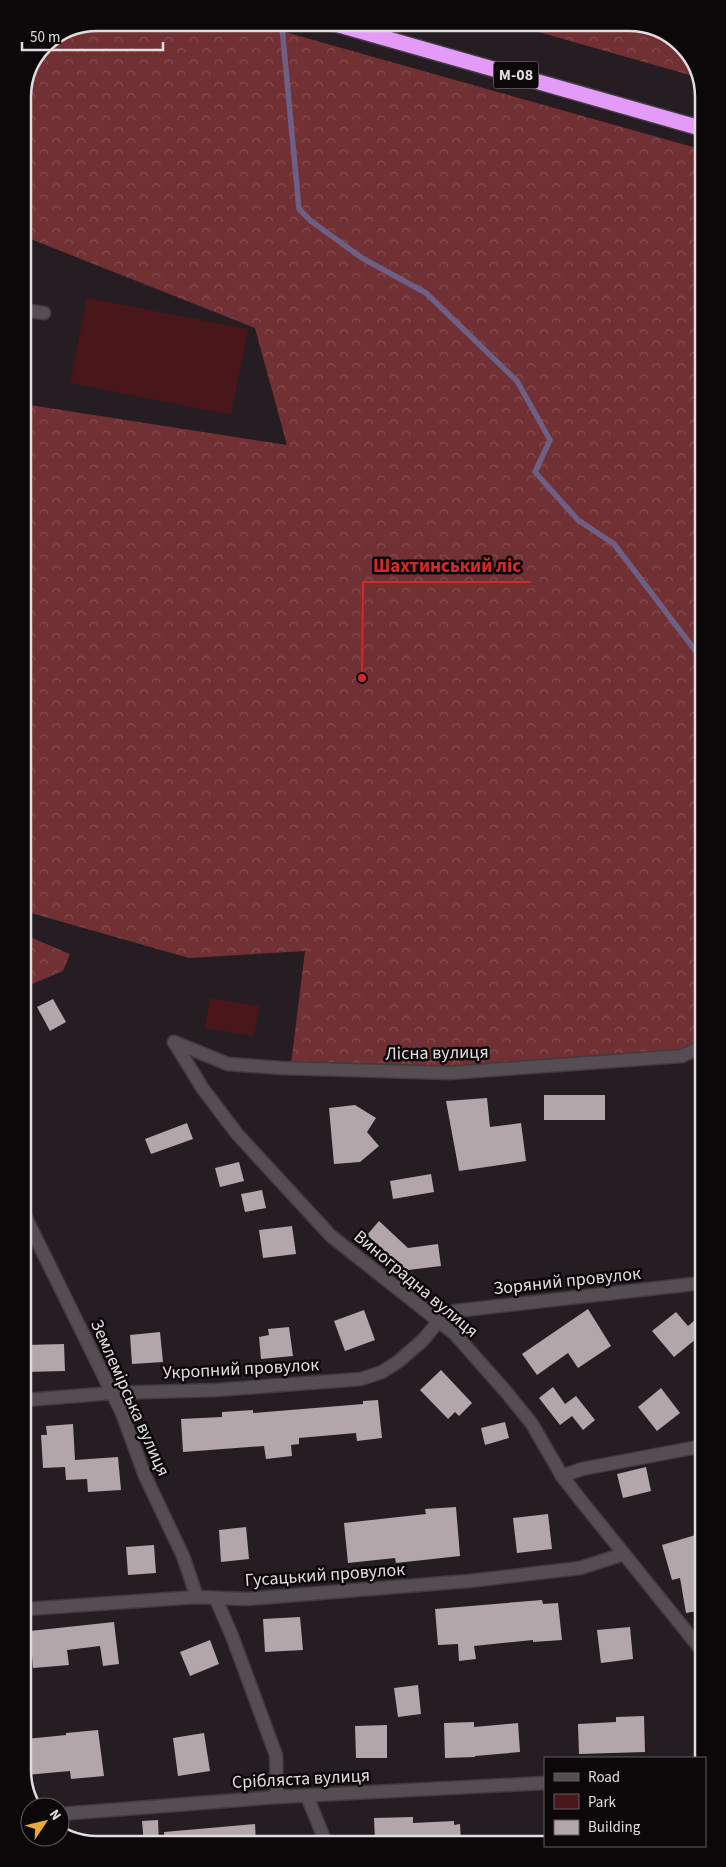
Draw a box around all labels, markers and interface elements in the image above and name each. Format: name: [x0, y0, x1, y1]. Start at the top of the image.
scale bar: [22, 20, 164, 52]
text: 50 m: [30, 27, 60, 48]
road number: М-08: [494, 62, 538, 88]
callout: Шахтинський ліс: [363, 548, 531, 582]
text: Шахтинський ліс: [373, 553, 521, 580]
street label: Лісна вулиця: [385, 1040, 489, 1066]
street label: Виноградна вулиця: [348, 1224, 484, 1344]
street label: Зоряний провулок: [492, 1261, 642, 1301]
street label: Землемірська вулиця: [84, 1316, 176, 1480]
street label: Укропний провулок: [162, 1352, 320, 1386]
street label: Гусацький провулок: [244, 1557, 406, 1593]
legend: [544, 1757, 706, 1847]
street label: Срібляста вулиця: [231, 1763, 371, 1795]
text: Road: [588, 1767, 620, 1788]
text: Park: [588, 1792, 617, 1813]
north arrow: [20, 1797, 70, 1847]
text: N: [44, 1806, 66, 1825]
text: Building: [588, 1817, 641, 1838]

